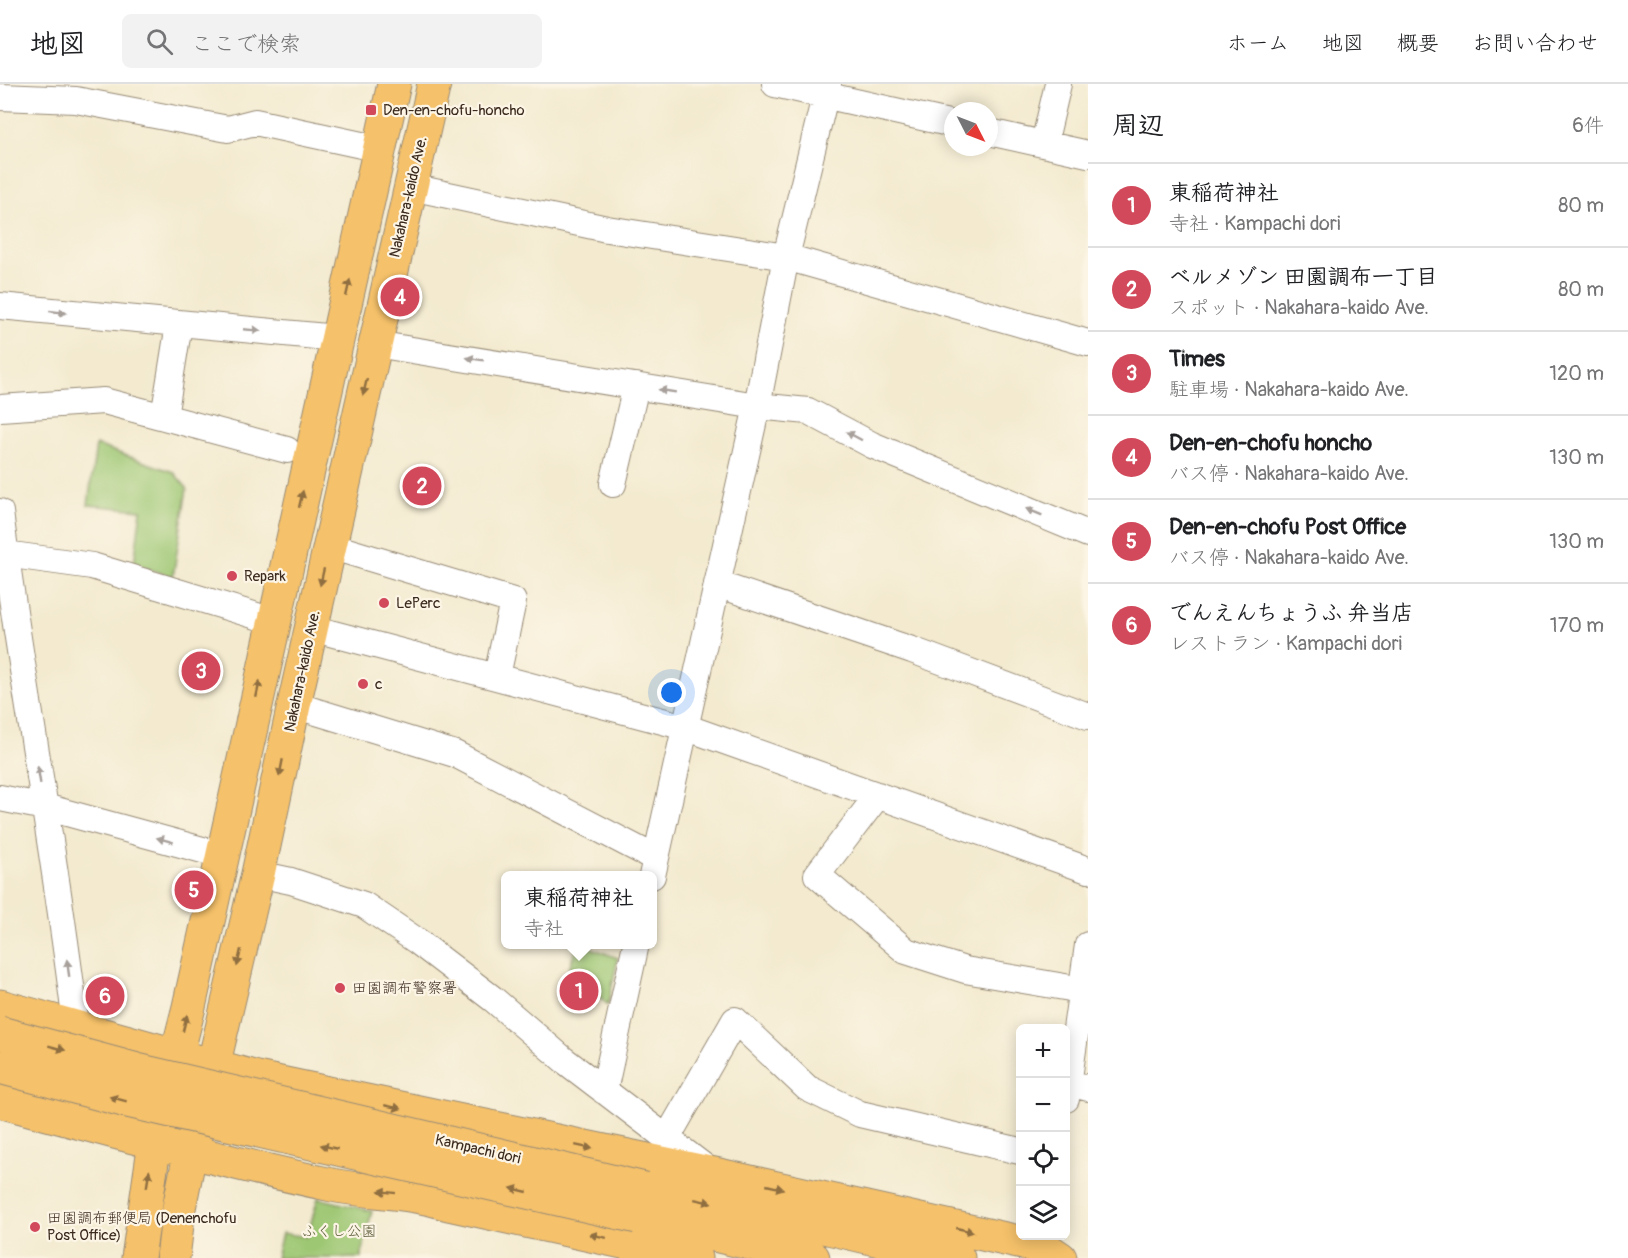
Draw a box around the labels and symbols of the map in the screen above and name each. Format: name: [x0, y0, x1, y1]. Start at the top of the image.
place label: Den-en-chofu-honcho: [383, 101, 525, 120]
north arrow: [944, 102, 998, 156]
marker: Den-en-chofu-honcho: [364, 103, 378, 117]
street label: Nakahara-kaido Ave.: [385, 135, 432, 259]
pin: 4: [380, 274, 420, 320]
one-way arrow: [344, 279, 354, 297]
one-way arrow: [49, 307, 68, 316]
one-way arrow: [243, 325, 262, 335]
one-way arrow: [465, 354, 484, 363]
one-way arrow: [360, 378, 369, 397]
one-way arrow: [658, 386, 677, 395]
one-way arrow: [846, 431, 863, 441]
pin: 2: [402, 464, 442, 508]
one-way arrow: [296, 490, 306, 508]
one-way arrow: [1025, 507, 1043, 516]
place label: Repark: [244, 567, 286, 586]
one-way arrow: [317, 568, 327, 586]
marker: Repark: [225, 569, 239, 583]
place label: LePerc: [396, 594, 441, 613]
marker: LePerc: [377, 596, 391, 610]
street label: Nakahara-kaido Ave.: [280, 609, 325, 734]
pin: 3: [182, 648, 220, 694]
place label: c: [375, 675, 383, 694]
marker: c: [356, 677, 370, 691]
your location: [657, 678, 686, 707]
one-way arrow: [254, 680, 264, 698]
one-way arrow: [276, 758, 285, 777]
one-way arrow: [35, 766, 44, 785]
one-way arrow: [156, 835, 174, 844]
pin: 5: [174, 868, 214, 912]
one-way arrow: [233, 949, 243, 967]
one-way arrow: [64, 958, 73, 977]
pin: 1: [560, 968, 598, 1014]
pin: 6: [86, 974, 124, 1018]
place label: 田園調布警察署: [352, 979, 457, 998]
marker: 田園調布警察署: [333, 981, 347, 995]
one-way arrow: [180, 1014, 190, 1032]
one-way arrow: [47, 1044, 66, 1054]
one-way arrow: [109, 1093, 127, 1103]
one-way arrow: [384, 1103, 403, 1112]
street label: Kampachi dori: [433, 1130, 523, 1169]
one-way arrow: [319, 1142, 338, 1151]
one-way arrow: [575, 1143, 594, 1152]
one-way arrow: [144, 1170, 153, 1189]
one-way arrow: [766, 1183, 784, 1193]
one-way arrow: [510, 1185, 528, 1195]
one-way arrow: [378, 1187, 397, 1197]
one-way arrow: [693, 1197, 712, 1206]
place label: 田園調布郵便局 (Denenchofu Post Office): [47, 1209, 237, 1245]
marker: 田園調布郵便局 (Denenchofu Post Office): [28, 1220, 42, 1234]
park label: ふくし公園: [301, 1222, 377, 1241]
one-way arrow: [956, 1226, 974, 1236]
one-way arrow: [589, 1231, 607, 1241]

